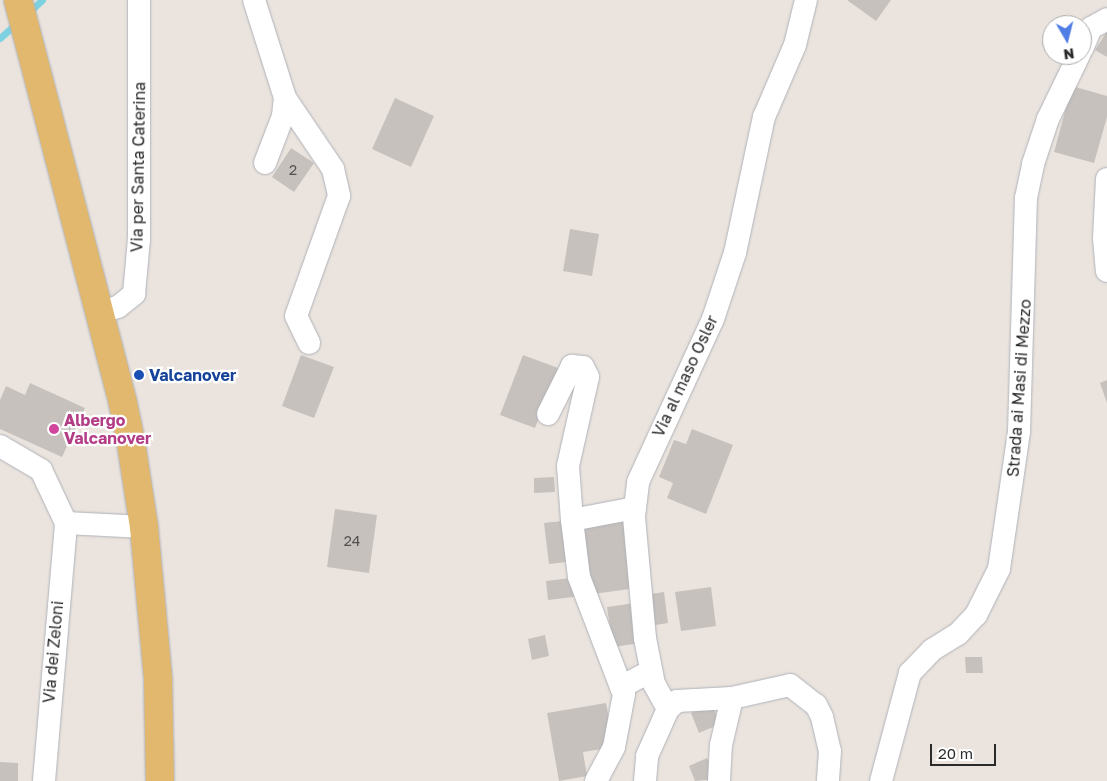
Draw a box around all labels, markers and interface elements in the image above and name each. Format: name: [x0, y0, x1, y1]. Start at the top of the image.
north arrow: [1042, 15, 1092, 65]
text: N: [1063, 45, 1075, 64]
street label: Via per Santa Caterina: [127, 82, 149, 252]
house number: 2: [289, 162, 297, 178]
street label: Strada ai Masi di Mezzo: [1003, 298, 1035, 478]
street label: Via al maso Osler: [648, 312, 722, 440]
place label: Valcanover: [149, 365, 236, 385]
marker: Valcanover: [133, 369, 145, 381]
place label: Albergo Valcanover: [64, 410, 151, 448]
marker: Albergo Valcanover: [48, 423, 60, 435]
house number: 24: [344, 533, 360, 549]
street label: Via dei Zeloni: [39, 600, 67, 704]
scale bar: [932, 734, 998, 766]
text: 20 m: [938, 744, 973, 762]

